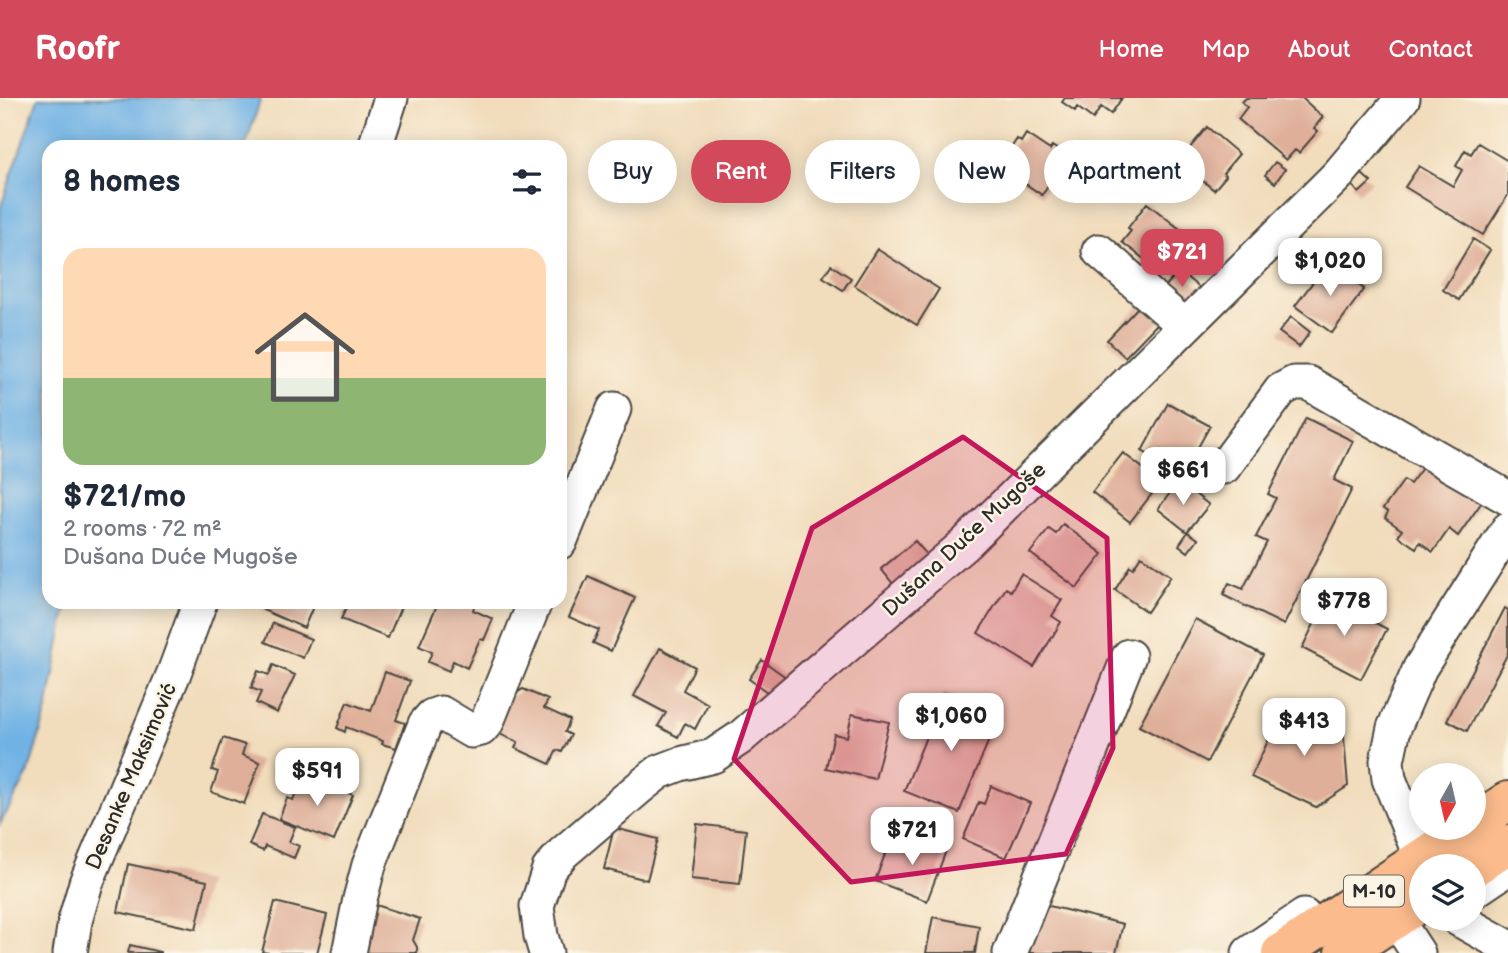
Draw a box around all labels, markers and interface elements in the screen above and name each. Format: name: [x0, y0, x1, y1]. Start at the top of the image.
text: Roofr: [35, 29, 120, 69]
text: Home: [1099, 35, 1164, 64]
text: Map: [1202, 35, 1250, 64]
text: About: [1288, 35, 1350, 64]
text: Contact: [1388, 35, 1473, 64]
chip: Buy: [588, 140, 677, 203]
chip: Rent: [691, 140, 791, 203]
chip: Filters: [805, 140, 920, 203]
chip: New: [934, 140, 1030, 203]
chip: Apartment: [1044, 140, 1205, 203]
icon: filters: [508, 163, 546, 201]
text: 8 homes: [63, 164, 180, 200]
pin: $721: [1141, 230, 1223, 289]
text: $721: [1157, 238, 1207, 266]
pin: $1,020: [1273, 238, 1387, 298]
text: $1,020: [1294, 247, 1366, 275]
icon: home: [242, 294, 368, 420]
pin: $661: [1142, 448, 1224, 507]
text: $661: [1157, 456, 1209, 484]
street label: Dušana Duće Mugoše: [877, 457, 1051, 622]
text: $721/mo: [63, 479, 186, 515]
text: 2 rooms · 72 m²: [63, 515, 222, 543]
text: Dušana Duće Mugoše: [63, 543, 298, 571]
pin: $778: [1303, 578, 1385, 638]
text: $778: [1317, 587, 1371, 615]
street label: Desanke Maksimović: [81, 679, 182, 873]
pin: $1,060: [894, 694, 1008, 753]
pin: $413: [1263, 698, 1345, 758]
text: $1,060: [915, 702, 987, 730]
text: $413: [1278, 707, 1330, 735]
pin: $591: [276, 748, 358, 808]
text: $591: [291, 757, 343, 785]
north arrow: [1409, 763, 1486, 840]
map controls: [1409, 763, 1486, 931]
pin: $721: [871, 808, 953, 867]
text: $721: [887, 816, 937, 844]
button: layers: [1409, 854, 1486, 931]
road number: M-10: [1344, 876, 1404, 906]

